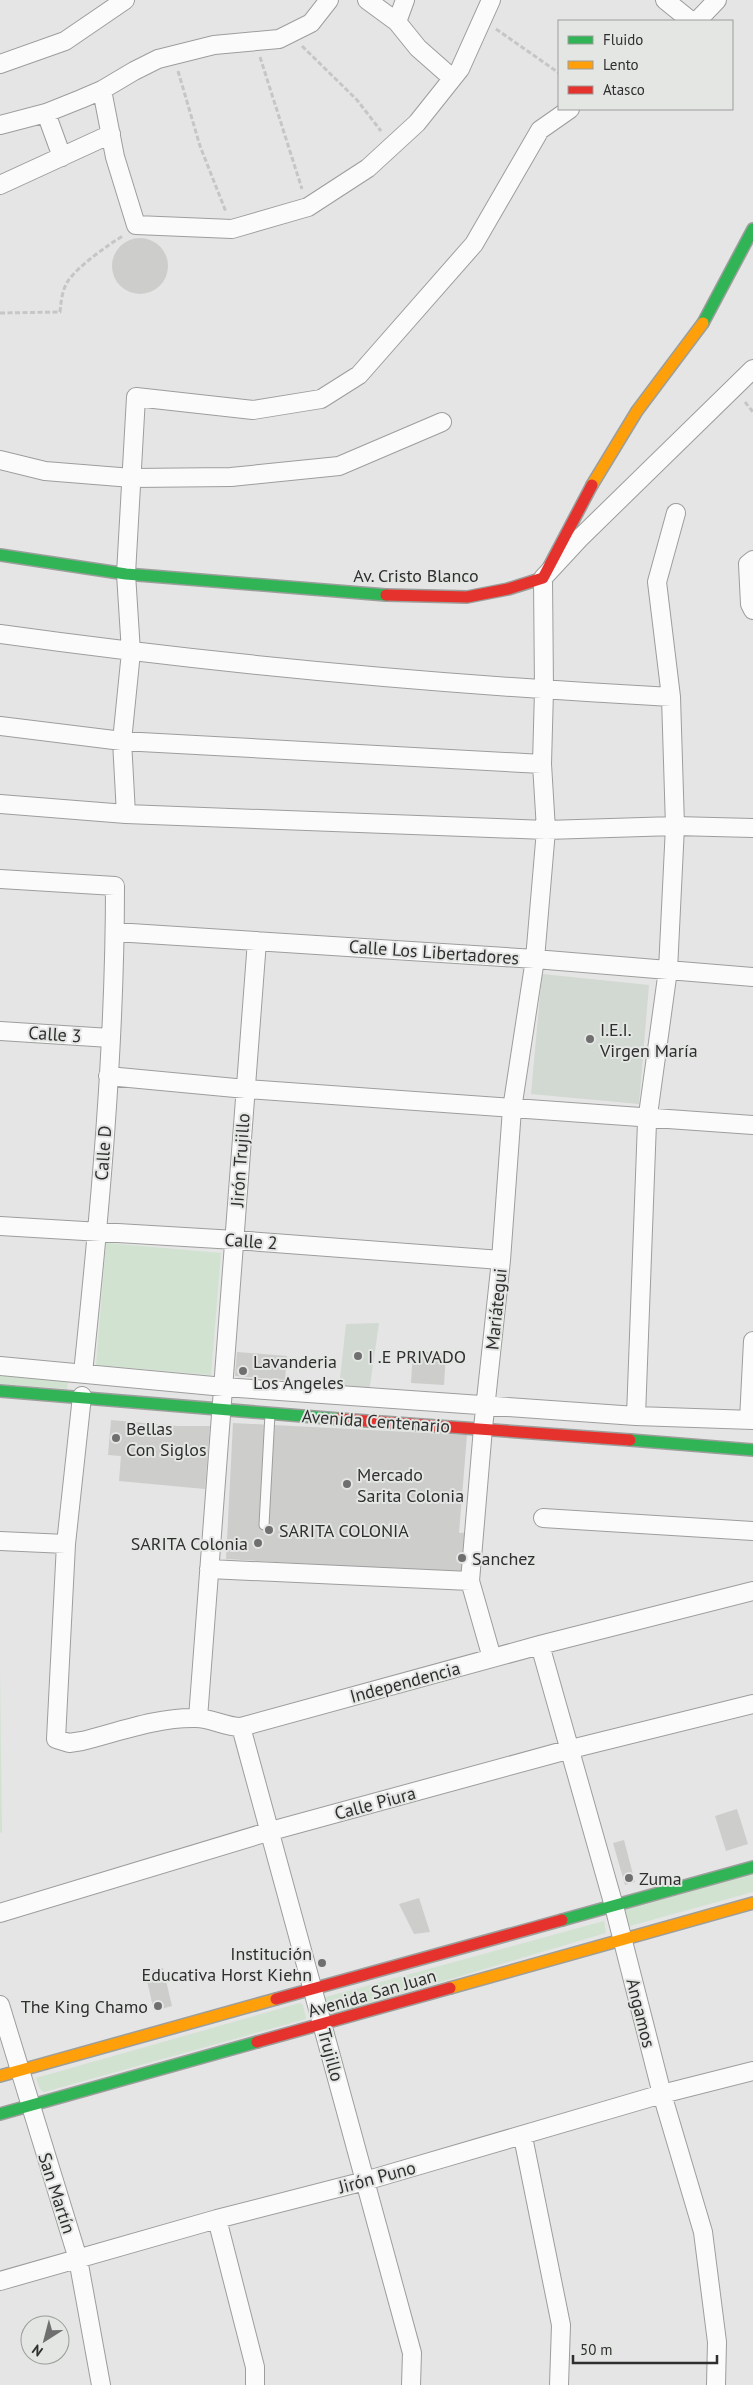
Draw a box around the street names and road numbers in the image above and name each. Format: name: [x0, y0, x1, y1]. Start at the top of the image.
street label: Av. Cristo Blanco: [353, 564, 479, 587]
street label: Calle Los Libertadores: [348, 935, 520, 969]
street label: Calle 3: [28, 1021, 82, 1047]
street label: Jirón Trujillo: [225, 1112, 255, 1209]
street label: Calle D: [90, 1125, 116, 1181]
street label: Calle 2: [224, 1228, 278, 1254]
street label: Mariátegui: [480, 1267, 512, 1351]
street label: Avenida Centenario: [301, 1404, 451, 1438]
street label: Independencia: [347, 1656, 463, 1708]
street label: Calle Piura: [332, 1781, 418, 1825]
street label: Avenida San Juan: [305, 1964, 439, 2022]
street label: Angamos: [621, 1976, 661, 2050]
street label: Trujillo: [313, 2026, 349, 2084]
street label: San Martín: [33, 2150, 81, 2236]
street label: Jirón Puno: [335, 2156, 418, 2199]

